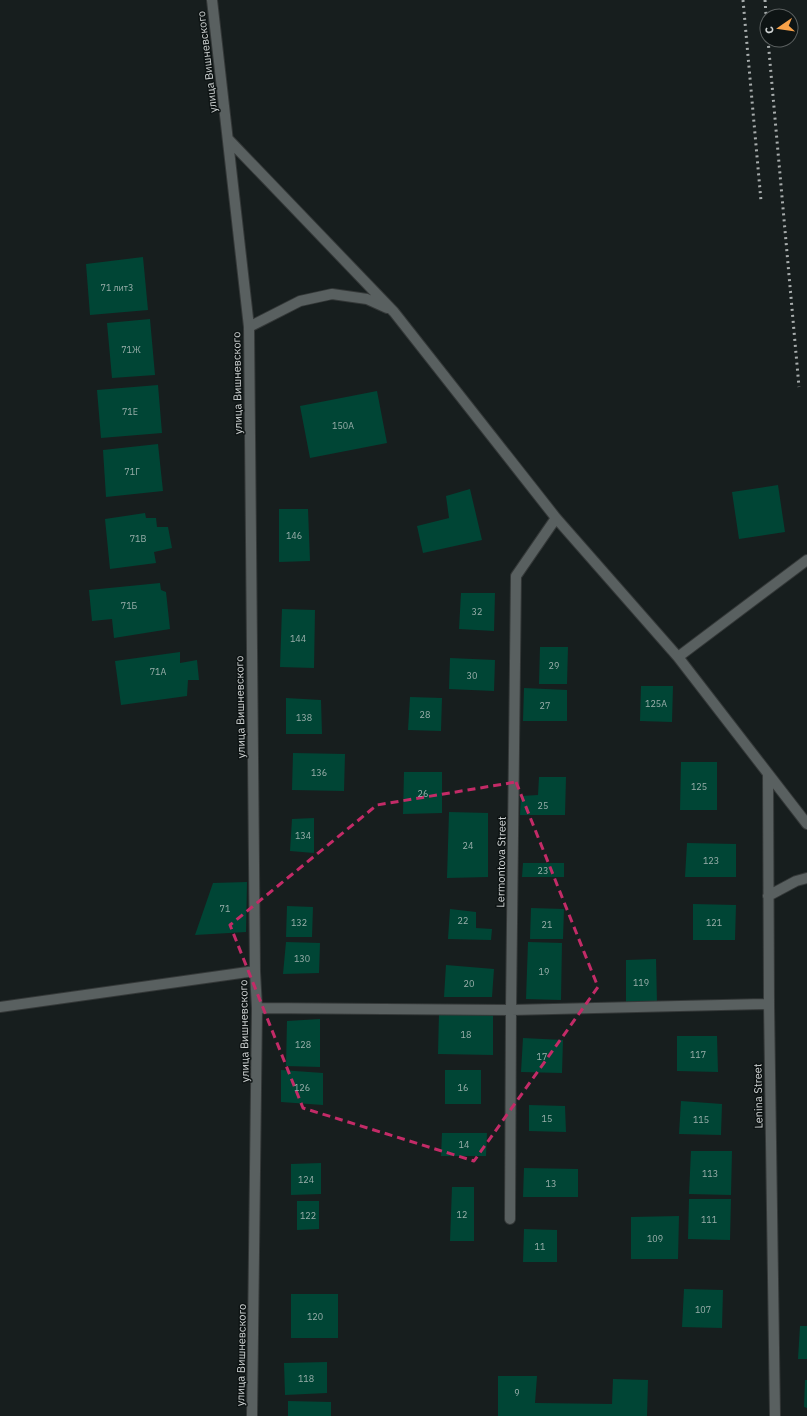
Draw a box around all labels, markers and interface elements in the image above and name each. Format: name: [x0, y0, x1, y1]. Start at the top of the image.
north arrow: [759, 8, 799, 48]
street label: улица Вишневского: [194, 10, 220, 114]
text: С: [762, 25, 777, 35]
house number: 71 лит3: [101, 282, 133, 293]
street label: улица Вишневского: [229, 332, 245, 434]
house number: 71Ж: [121, 344, 141, 355]
house number: 71Е: [122, 406, 138, 417]
house number: 150А: [332, 420, 354, 431]
house number: 71Г: [124, 466, 140, 477]
house number: 146: [286, 530, 302, 541]
house number: 71В: [130, 533, 146, 544]
house number: 71Б: [121, 600, 138, 611]
house number: 32: [472, 606, 482, 617]
house number: 144: [290, 633, 306, 644]
street label: улица Вишневского: [232, 656, 248, 758]
house number: 29: [549, 660, 559, 671]
house number: 71А: [150, 666, 167, 677]
house number: 30: [467, 670, 477, 681]
house number: 125А: [645, 698, 667, 709]
house number: 27: [540, 700, 550, 711]
house number: 28: [420, 709, 430, 720]
house number: 138: [296, 712, 312, 723]
house number: 136: [311, 767, 327, 778]
house number: 125: [691, 781, 707, 792]
house number: 26: [418, 788, 428, 799]
house number: 25: [538, 800, 548, 811]
street label: Lermontova Street: [493, 816, 509, 908]
house number: 134: [295, 830, 311, 841]
house number: 24: [463, 840, 473, 851]
house number: 123: [703, 855, 719, 866]
house number: 23: [538, 865, 548, 876]
house number: 71: [220, 903, 230, 914]
house number: 22: [458, 915, 468, 926]
house number: 132: [291, 917, 307, 928]
house number: 121: [706, 917, 722, 928]
house number: 21: [542, 919, 552, 930]
house number: 130: [294, 953, 310, 964]
house number: 19: [539, 966, 549, 977]
house number: 119: [633, 977, 649, 988]
house number: 20: [464, 978, 474, 989]
street label: улица Вишневского: [236, 980, 252, 1082]
house number: 18: [461, 1029, 471, 1040]
house number: 128: [295, 1039, 311, 1050]
house number: 117: [690, 1049, 706, 1060]
house number: 17: [537, 1051, 547, 1062]
street label: Lenina Street: [750, 1063, 766, 1129]
house number: 126: [294, 1082, 310, 1093]
house number: 16: [458, 1082, 468, 1093]
house number: 15: [542, 1113, 552, 1124]
house number: 115: [693, 1114, 709, 1125]
house number: 14: [459, 1139, 469, 1150]
house number: 113: [702, 1168, 718, 1179]
house number: 124: [298, 1174, 314, 1185]
house number: 13: [546, 1178, 556, 1189]
house number: 12: [457, 1209, 467, 1220]
house number: 122: [300, 1210, 316, 1221]
house number: 111: [701, 1214, 717, 1225]
house number: 109: [647, 1233, 663, 1244]
house number: 11: [535, 1241, 545, 1252]
street label: улица Вишневского: [233, 1304, 249, 1406]
house number: 107: [695, 1304, 711, 1315]
house number: 120: [307, 1311, 323, 1322]
house number: 118: [298, 1373, 314, 1384]
house number: 9: [514, 1387, 520, 1398]

